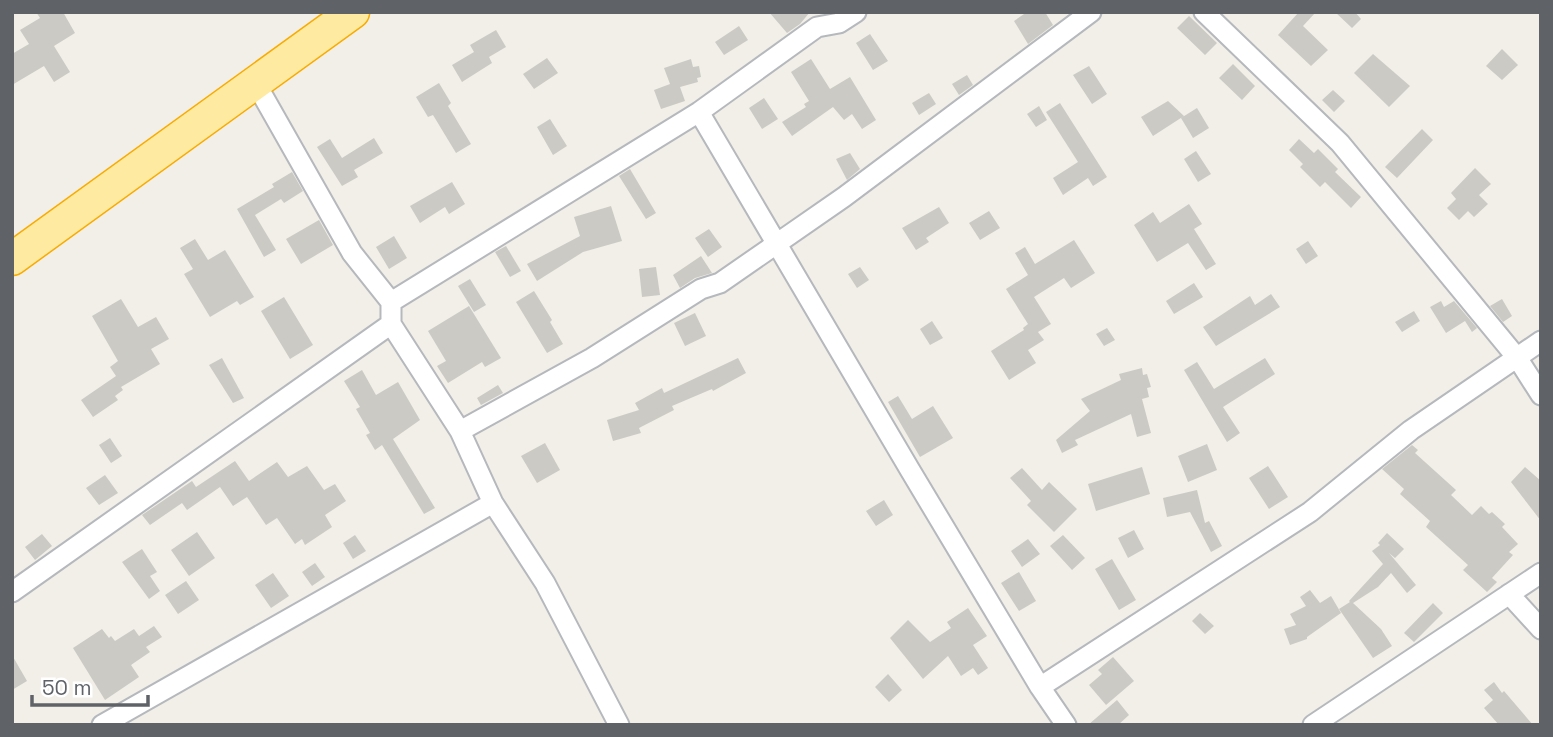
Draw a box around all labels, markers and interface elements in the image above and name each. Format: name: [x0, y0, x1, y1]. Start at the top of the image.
scale bar: [32, 664, 147, 708]
text: 50 m: [42, 674, 92, 701]

